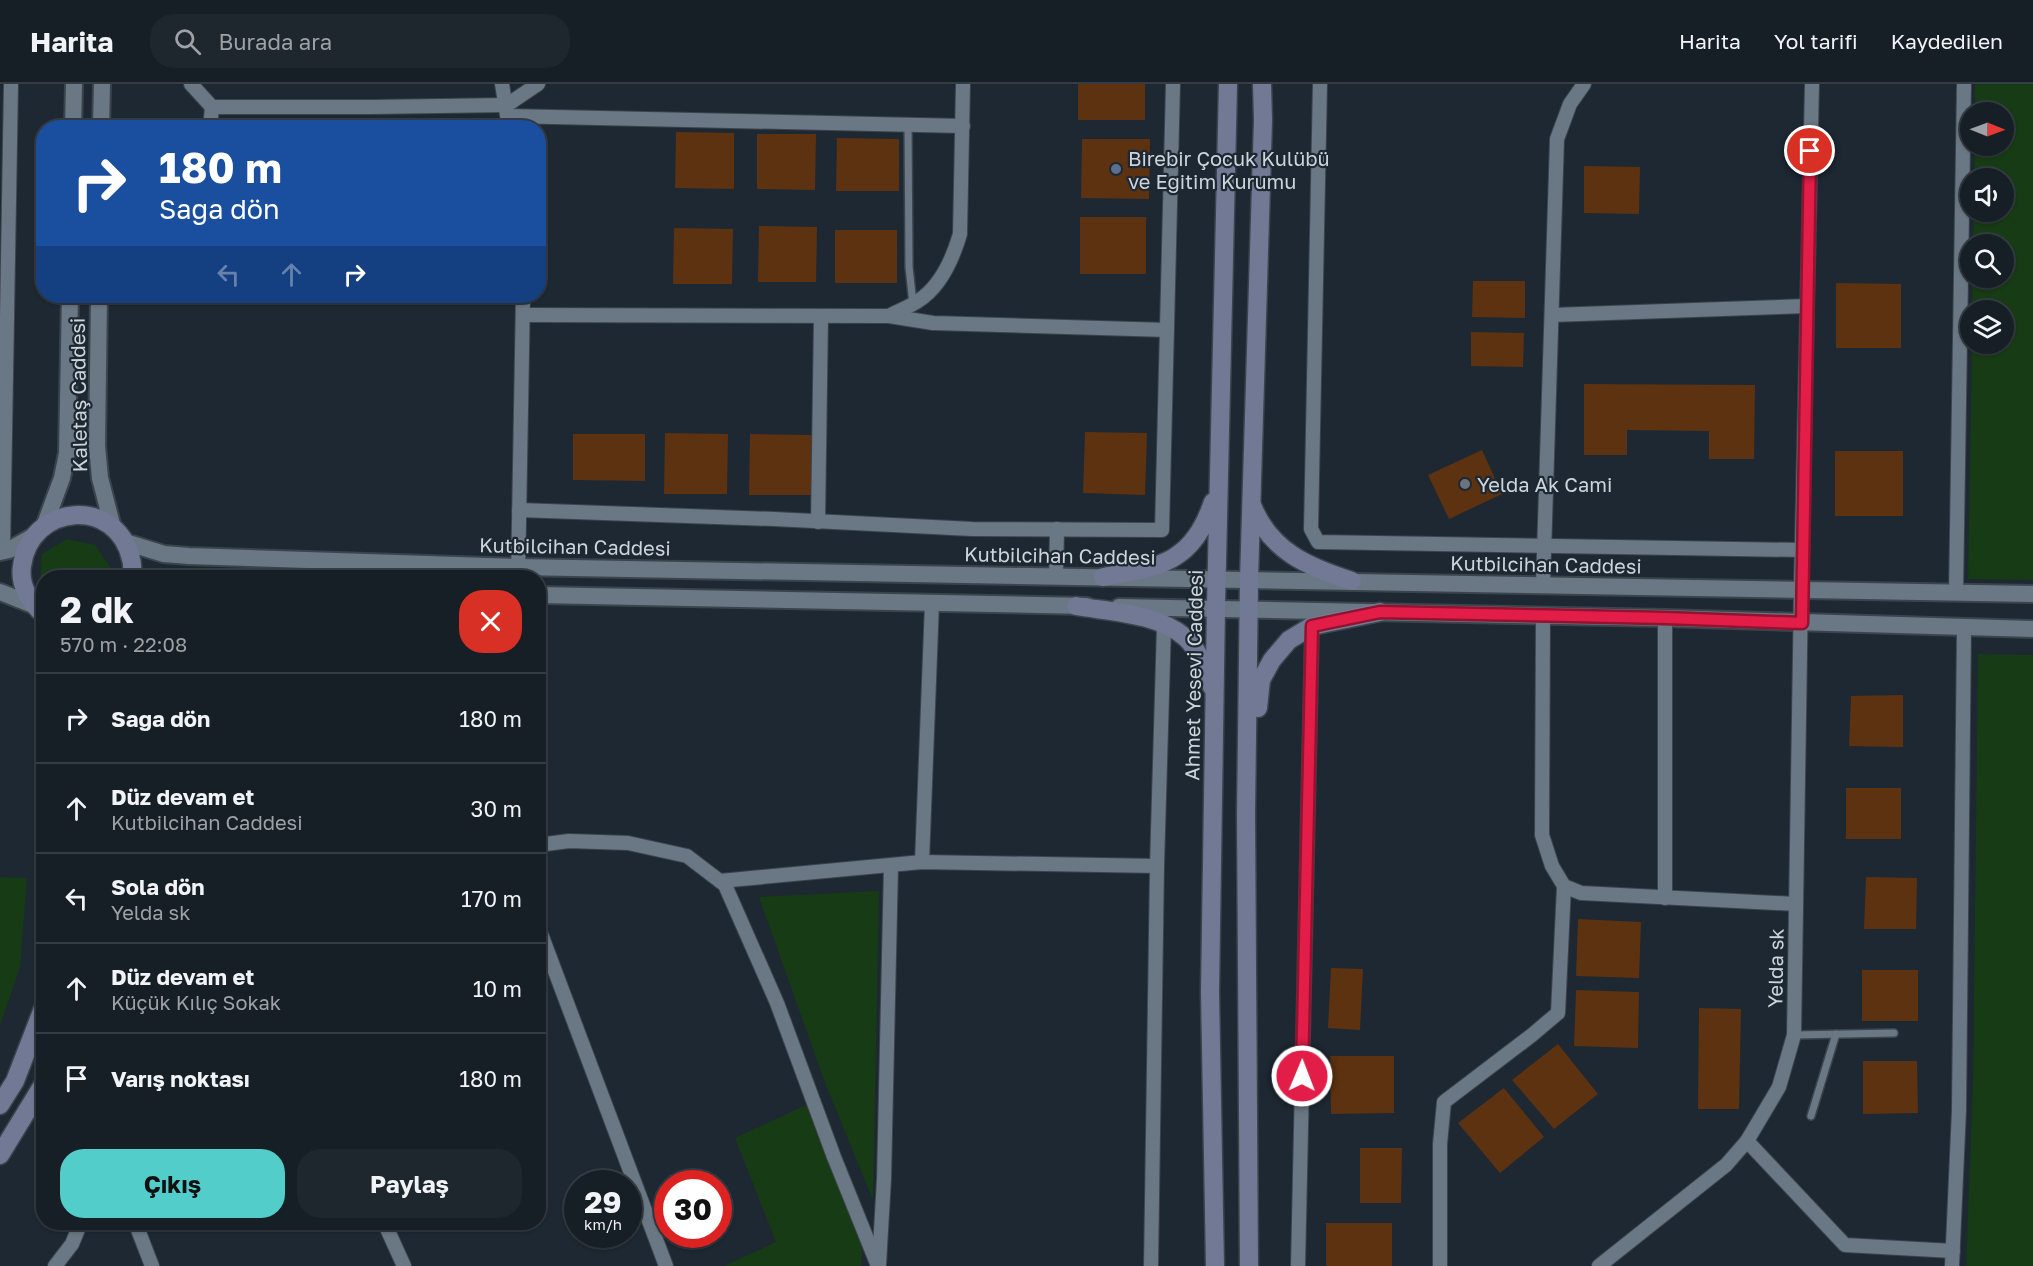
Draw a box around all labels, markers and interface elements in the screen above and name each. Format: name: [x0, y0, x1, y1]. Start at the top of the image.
search box: [150, 14, 570, 68]
text: Harita: [30, 25, 114, 58]
icon: search: [171, 25, 204, 58]
text: Burada ara: [219, 28, 332, 55]
text: Harita: [1679, 28, 1741, 54]
text: Yol tarifi: [1774, 28, 1858, 54]
text: Kaydedilen: [1891, 28, 2003, 54]
north arrow: [1960, 102, 2014, 156]
map controls: [1960, 102, 2014, 354]
pin: [1784, 125, 1835, 176]
icon: arrive: [1793, 134, 1826, 167]
text: 180 m: [159, 142, 282, 192]
icon: right: [60, 144, 138, 222]
place label: Birebir Çocuk Kulübü ve Eğitim Kurumu: [1128, 146, 1330, 193]
marker: Birebir Çocuk Kulübü ve Eğitim Kurumu: [1109, 162, 1123, 176]
button: sound: [1960, 168, 2014, 222]
text: Sağa dön: [159, 193, 280, 225]
button: search: [1960, 234, 2014, 288]
icon: left: [212, 258, 245, 291]
icon: ahead: [275, 258, 308, 291]
icon: right: [338, 258, 371, 291]
button: layers: [1960, 300, 2014, 354]
street label: Kaletaş Caddesi: [65, 317, 91, 473]
place label: Yelda Ak Cami: [1477, 472, 1612, 496]
marker: Yelda Ak Cami: [1458, 477, 1472, 491]
street label: Kutbilcihan Caddesi: [479, 532, 671, 560]
street label: Kutbilcihan Caddesi: [964, 541, 1156, 569]
street label: Kutbilcihan Caddesi: [1450, 550, 1642, 578]
street label: Ahmet Yesevi Caddesi: [1179, 569, 1207, 781]
text: 2 dk: [60, 588, 134, 631]
button: close: [459, 590, 522, 653]
text: 570 m · 22:08: [60, 632, 187, 656]
icon: right: [60, 702, 93, 735]
text: Sağa dön: [111, 705, 210, 732]
text: 180 m: [459, 705, 522, 732]
text: Düz devam et: [111, 783, 254, 810]
icon: ahead: [60, 792, 93, 825]
text: 30 m: [471, 795, 522, 822]
text: Kutbilcihan Caddesi: [111, 810, 303, 834]
text: Sola dön: [111, 873, 205, 900]
icon: left: [60, 882, 93, 915]
text: 170 m: [461, 885, 522, 912]
text: Yelda sk: [111, 900, 191, 924]
street label: Yelda sk: [1762, 928, 1788, 1008]
text: Düz devam et: [111, 963, 254, 990]
icon: ahead: [60, 972, 93, 1005]
text: 10 m: [473, 975, 522, 1002]
text: Küçük Kılıç Sokak: [111, 990, 281, 1014]
position arrow: [1270, 1044, 1334, 1108]
icon: arrive: [60, 1062, 93, 1095]
text: Varış noktası: [111, 1065, 250, 1092]
text: 180 m: [459, 1065, 522, 1092]
button: Çıkış: [60, 1149, 285, 1218]
button: Paylaş: [297, 1149, 522, 1218]
speed limit sign: 30: [654, 1170, 732, 1248]
text: 29: [584, 1184, 622, 1220]
text: km/h: [584, 1215, 622, 1233]

